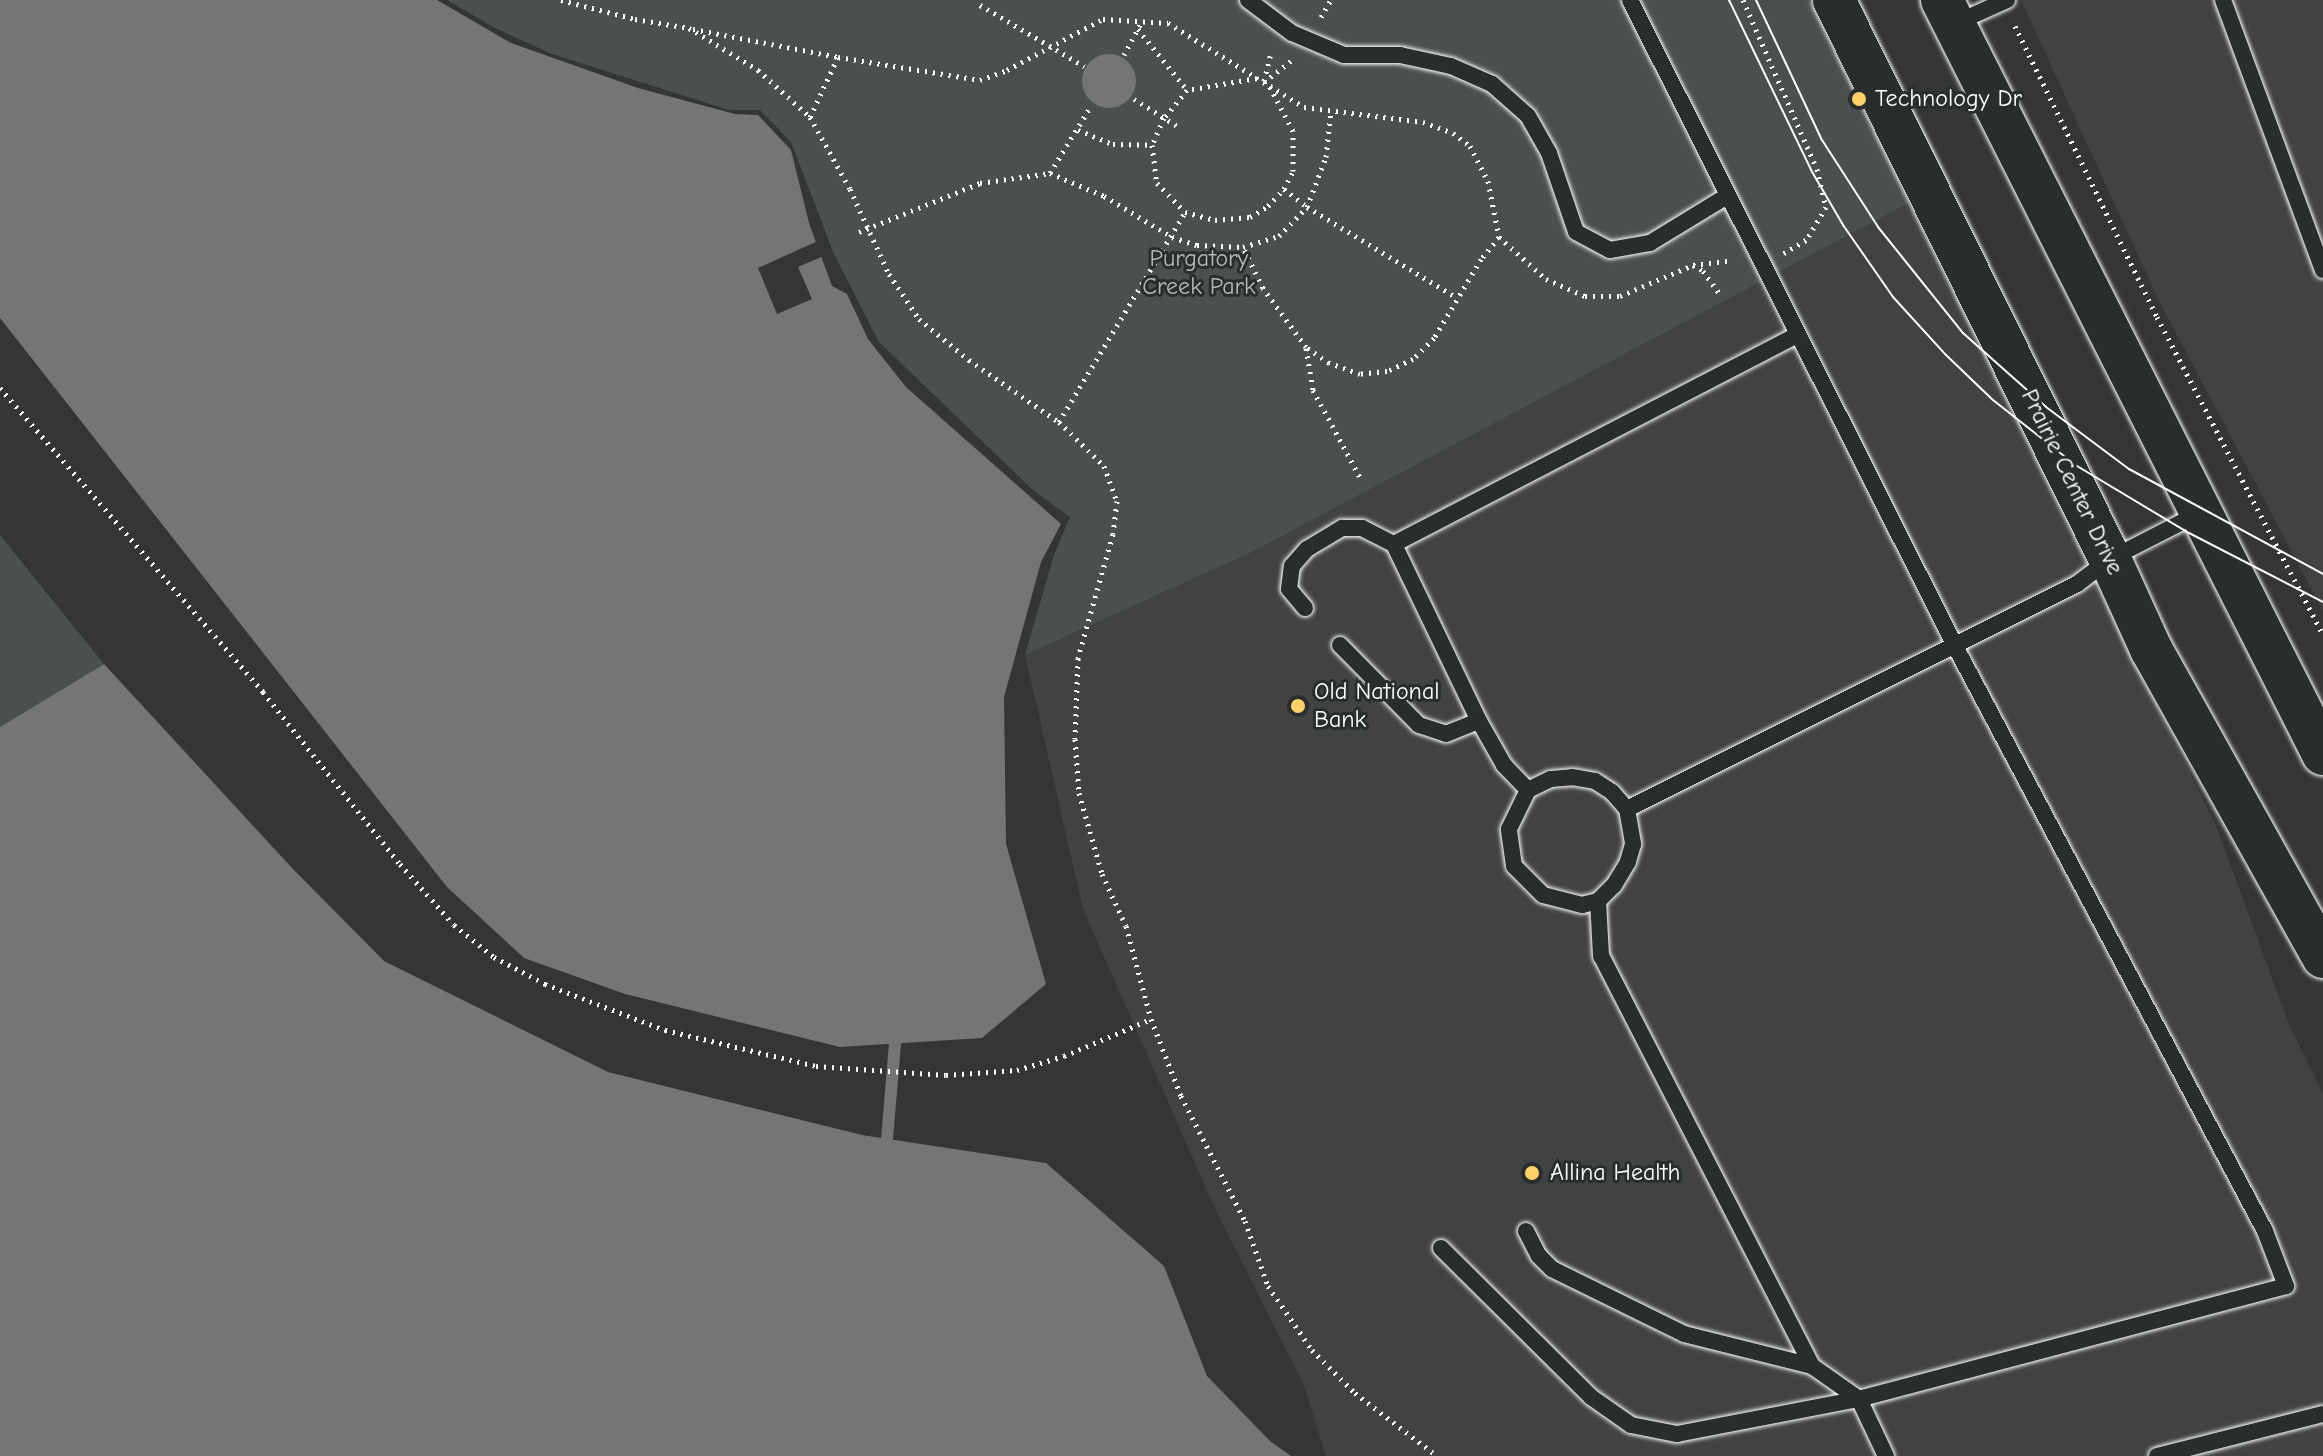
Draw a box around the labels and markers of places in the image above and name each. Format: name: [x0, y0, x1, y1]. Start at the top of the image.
place label: Technology Dr: [1875, 85, 2022, 113]
marker: Technology Dr: [1850, 90, 1868, 108]
place label: Old National Bank: [1314, 678, 1440, 734]
marker: Old National Bank: [1289, 697, 1307, 715]
place label: Allina Health: [1550, 1159, 1680, 1187]
marker: Allina Health: [1521, 1162, 1543, 1184]

